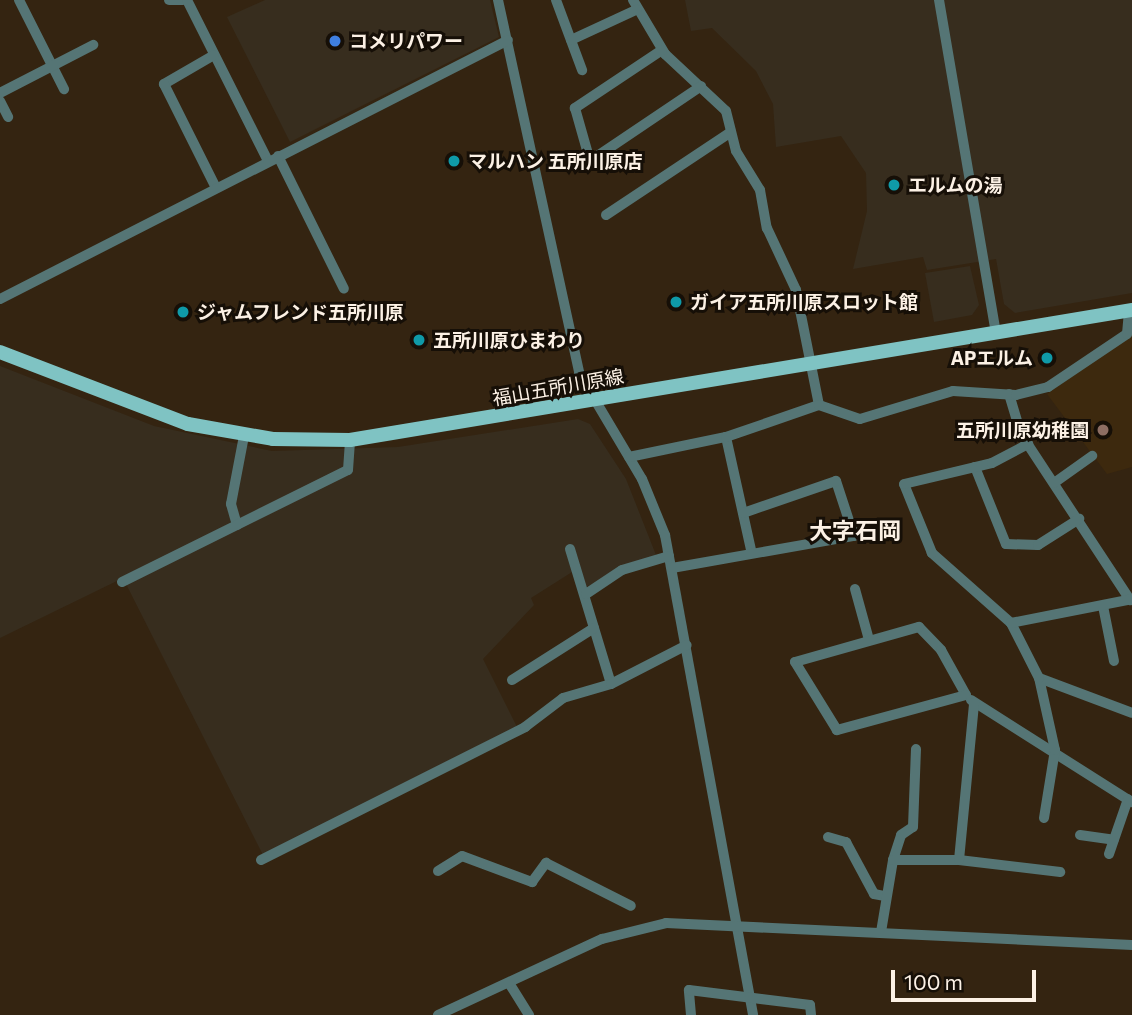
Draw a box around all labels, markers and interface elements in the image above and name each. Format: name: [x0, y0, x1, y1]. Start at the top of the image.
place label: コメリパワー: [349, 30, 463, 52]
marker: コメリパワー: [327, 33, 343, 49]
place label: マルハン 五所川原店: [468, 150, 643, 172]
marker: マルハン 五所川原店: [446, 153, 462, 169]
place label: エルムの湯: [908, 174, 1003, 196]
marker: エルムの湯: [886, 177, 902, 193]
place label: ガイア五所川原スロット館: [690, 291, 918, 313]
marker: ガイア五所川原スロット館: [668, 294, 684, 310]
place label: ジャムフレンド五所川原: [197, 301, 406, 323]
marker: ジャムフレンド五所川原: [175, 304, 191, 320]
place label: 五所川原ひまわり: [433, 329, 585, 351]
marker: 五所川原ひまわり: [411, 332, 427, 348]
place label: APエルム: [950, 347, 1033, 369]
marker: APエルム: [1039, 350, 1055, 366]
street label: 福山五所川原線: [491, 364, 625, 410]
place label: 五所川原幼稚園: [956, 419, 1089, 441]
marker: 五所川原幼稚園: [1095, 422, 1111, 438]
district label: 大字石岡: [809, 516, 901, 544]
scale bar: [894, 956, 1039, 1000]
text: 100 m: [904, 969, 963, 994]

